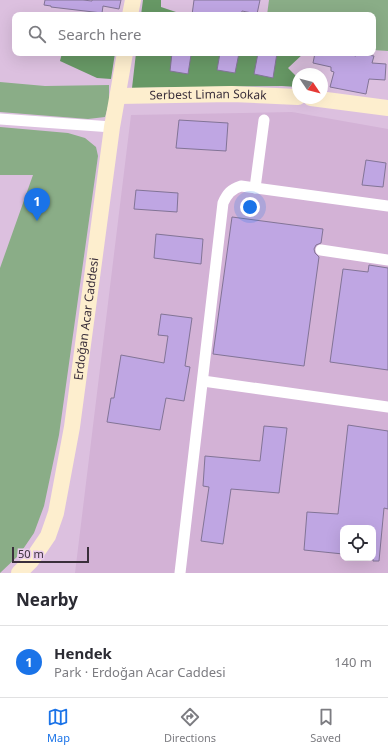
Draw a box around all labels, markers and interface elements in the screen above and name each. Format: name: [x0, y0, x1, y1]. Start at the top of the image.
search box: [12, 12, 376, 56]
icon: search: [26, 23, 48, 45]
text: Search here: [58, 24, 141, 44]
north arrow: [292, 68, 328, 104]
street label: Serbest Liman Sokak: [149, 85, 267, 104]
pin: 1: [24, 188, 50, 221]
your location: [240, 197, 260, 217]
street label: Erdoğan Acar Caddesi: [69, 256, 103, 381]
map controls: [340, 525, 376, 561]
button: locate: [340, 525, 376, 561]
scale bar: [12, 545, 89, 564]
text: 50 m: [18, 546, 44, 561]
text: Nearby: [16, 588, 78, 611]
text: Hendek: [54, 643, 112, 663]
text: 1: [25, 653, 33, 671]
text: 140 m: [334, 653, 372, 671]
text: Park · Erdoğan Acar Caddesi: [54, 663, 226, 681]
tab: Map: [47, 706, 70, 745]
tab: Directions: [164, 706, 216, 745]
tab: Saved: [310, 706, 341, 745]

